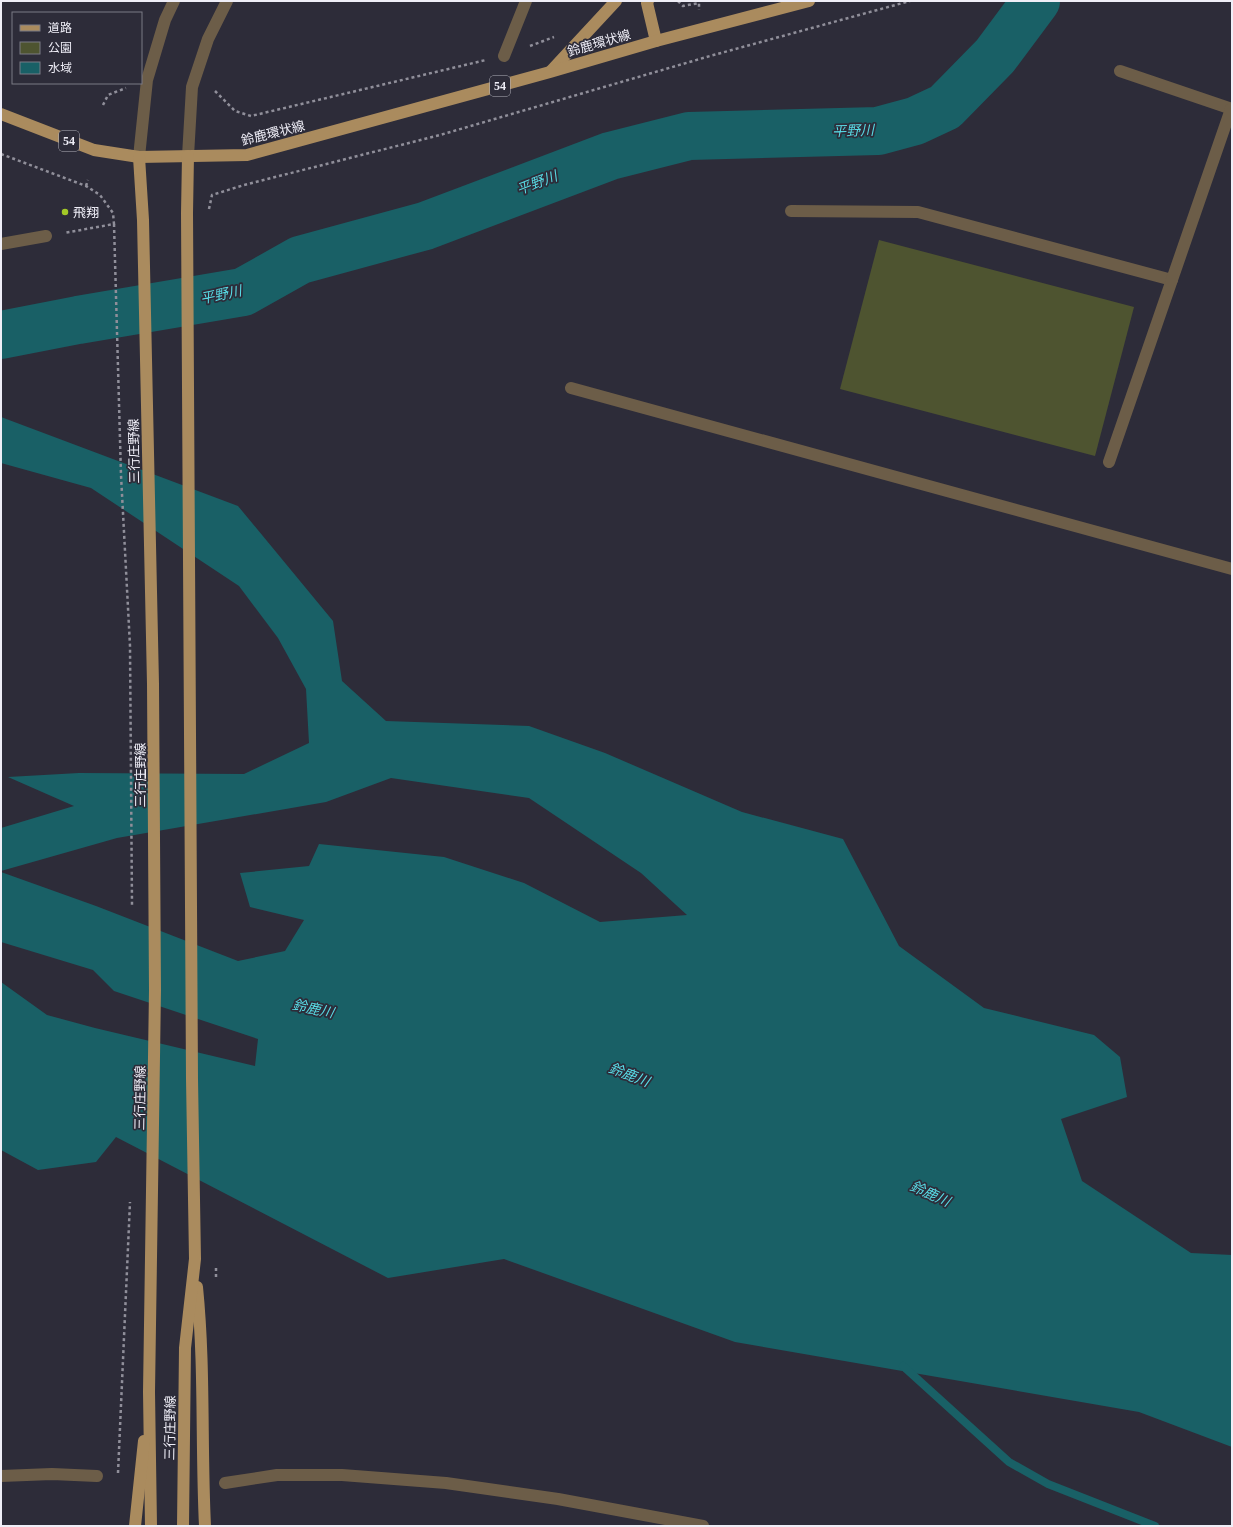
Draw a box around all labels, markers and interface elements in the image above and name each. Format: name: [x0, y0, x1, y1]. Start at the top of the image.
legend: [12, 12, 142, 84]
text: 道路: [48, 21, 72, 35]
street label: 鈴鹿環状線: [566, 27, 632, 59]
text: 公園: [48, 41, 72, 55]
text: 水域: [48, 61, 72, 75]
road number: 54: [490, 76, 510, 96]
street label: 鈴鹿環状線: [240, 118, 306, 148]
water label: 平野川: [832, 123, 876, 139]
road number: 54: [59, 131, 79, 151]
water label: 平野川: [515, 168, 561, 198]
place label: 飛翔: [73, 205, 99, 220]
marker: 飛翔: [60, 207, 70, 217]
water label: 平野川: [199, 283, 245, 307]
street label: 三行庄野線: [126, 418, 142, 484]
street label: 三行庄野線: [133, 742, 148, 808]
water label: 鈴鹿川: [291, 997, 337, 1021]
water label: 鈴鹿川: [607, 1060, 653, 1090]
street label: 三行庄野線: [132, 1065, 148, 1131]
water label: 鈴鹿川: [908, 1179, 954, 1210]
street label: 三行庄野線: [162, 1395, 178, 1461]

